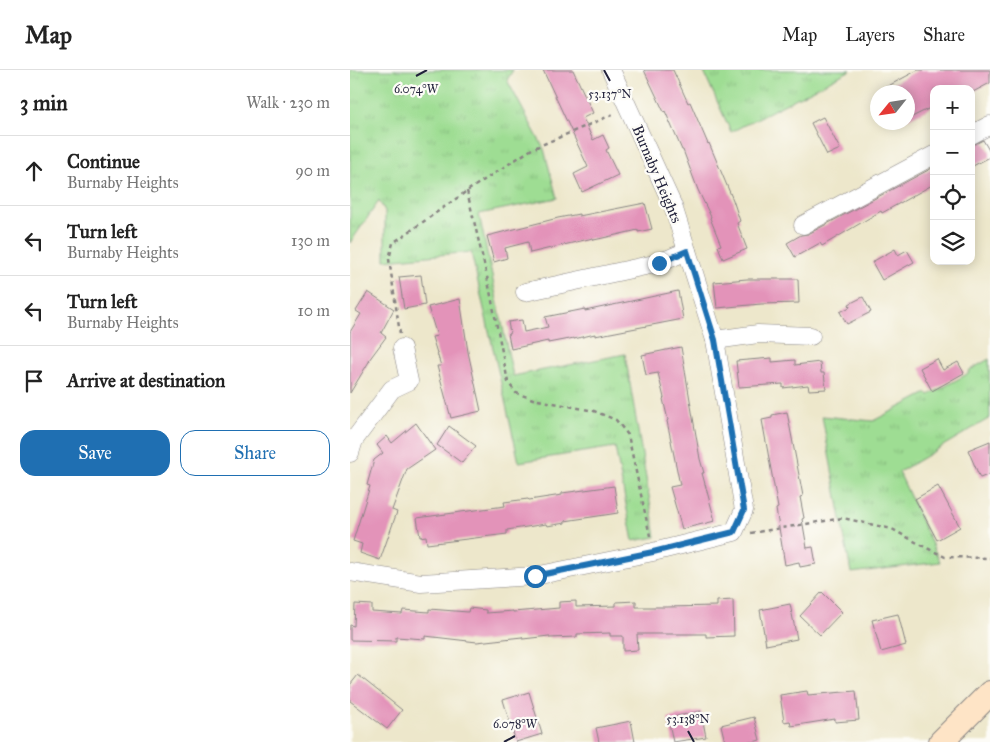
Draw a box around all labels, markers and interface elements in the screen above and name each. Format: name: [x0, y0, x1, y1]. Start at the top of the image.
text: Map: [25, 20, 72, 50]
text: Map: [782, 24, 817, 46]
text: Layers: [845, 24, 895, 46]
text: Share: [923, 24, 965, 46]
text: 6.074°W: [394, 82, 439, 96]
north arrow: [870, 85, 915, 130]
map controls: [930, 85, 975, 265]
button: +: [930, 85, 975, 130]
text: 53.137°N: [588, 87, 632, 101]
text: 3 min: [20, 90, 68, 116]
text: Walk · 230 m: [246, 93, 330, 112]
street label: Burnaby Heights: [628, 122, 686, 226]
button: −: [930, 130, 975, 175]
text: Continue: [67, 150, 140, 173]
icon: ahead: [20, 157, 48, 185]
text: 90 m: [295, 161, 330, 180]
text: Burnaby Heights: [67, 173, 179, 192]
button: locate: [930, 175, 975, 220]
text: Turn left: [67, 220, 137, 243]
button: layers: [930, 220, 975, 265]
icon: left: [20, 227, 48, 255]
text: 130 m: [291, 231, 330, 250]
text: Burnaby Heights: [67, 243, 179, 262]
route end: [648, 252, 671, 275]
text: Turn left: [67, 290, 137, 313]
icon: left: [20, 297, 48, 325]
text: 10 m: [298, 301, 330, 320]
text: Burnaby Heights: [67, 313, 179, 332]
icon: arrive: [20, 367, 48, 395]
text: Arrive at destination: [67, 369, 225, 392]
button: Save: [20, 430, 170, 476]
button: Share: [180, 430, 330, 476]
route start: [524, 565, 547, 588]
text: 53.138°N: [666, 712, 710, 726]
text: 6.078°W: [493, 717, 538, 731]

